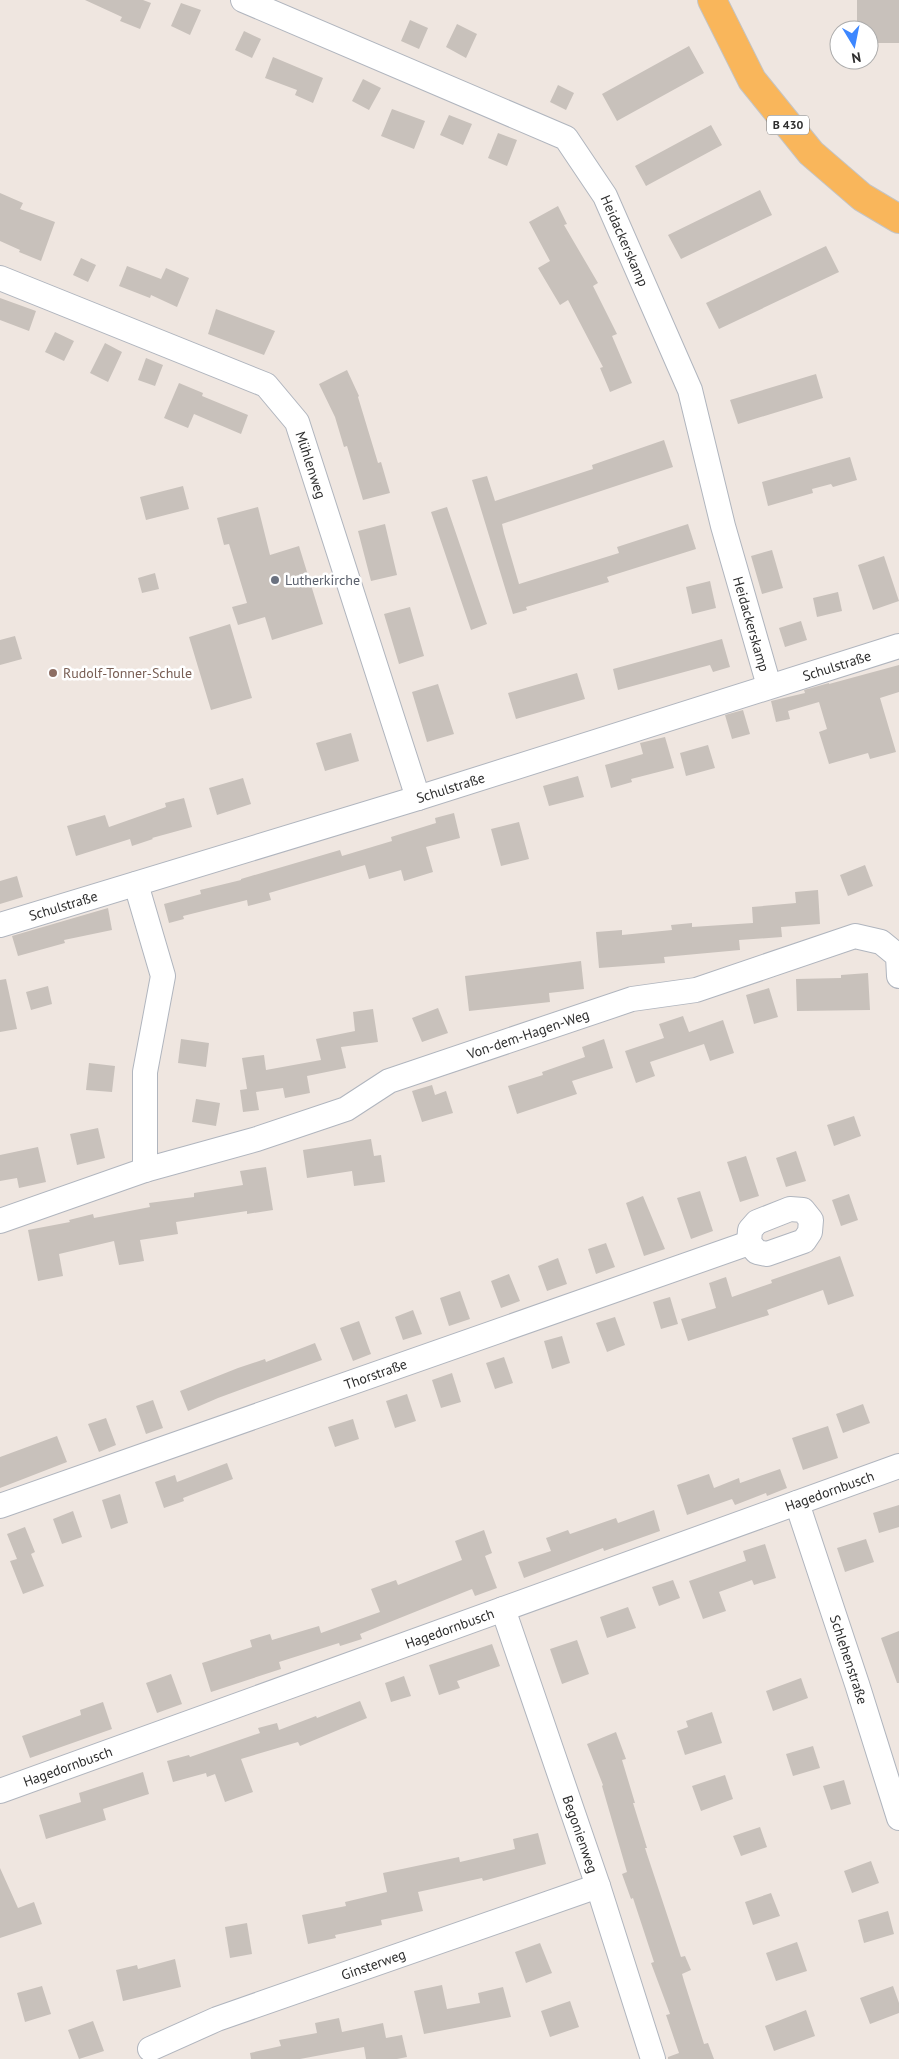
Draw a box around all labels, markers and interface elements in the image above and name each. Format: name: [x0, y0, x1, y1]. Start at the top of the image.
north arrow: [829, 20, 879, 70]
text: N: [850, 48, 862, 67]
road number: B 430: [767, 116, 809, 134]
street label: Heidackerskamp: [597, 192, 653, 289]
street label: Mühlenweg: [292, 429, 330, 501]
place label: Lutherkirche: [285, 571, 360, 589]
marker: Lutherkirche: [269, 574, 281, 586]
street label: Heidackerskamp: [729, 575, 773, 674]
street label: Schulstraße: [800, 646, 873, 685]
place label: Rudolf-Tonner-Schule: [63, 664, 192, 682]
marker: Rudolf-Tonner-Schule: [47, 667, 59, 679]
street label: Schulstraße: [414, 768, 487, 807]
street label: Schulstraße: [27, 887, 100, 925]
street label: Von-dem-Hagen-Weg: [464, 1005, 592, 1063]
street label: Thorstraße: [342, 1355, 409, 1393]
street label: Hagedornbusch: [782, 1467, 877, 1516]
street label: Hagedornbusch: [402, 1604, 497, 1653]
street label: Schlehenstraße: [826, 1613, 872, 1707]
street label: Hagedornbusch: [21, 1742, 115, 1791]
street label: Begonienweg: [559, 1793, 602, 1875]
street label: Ginsterweg: [339, 1945, 408, 1984]

